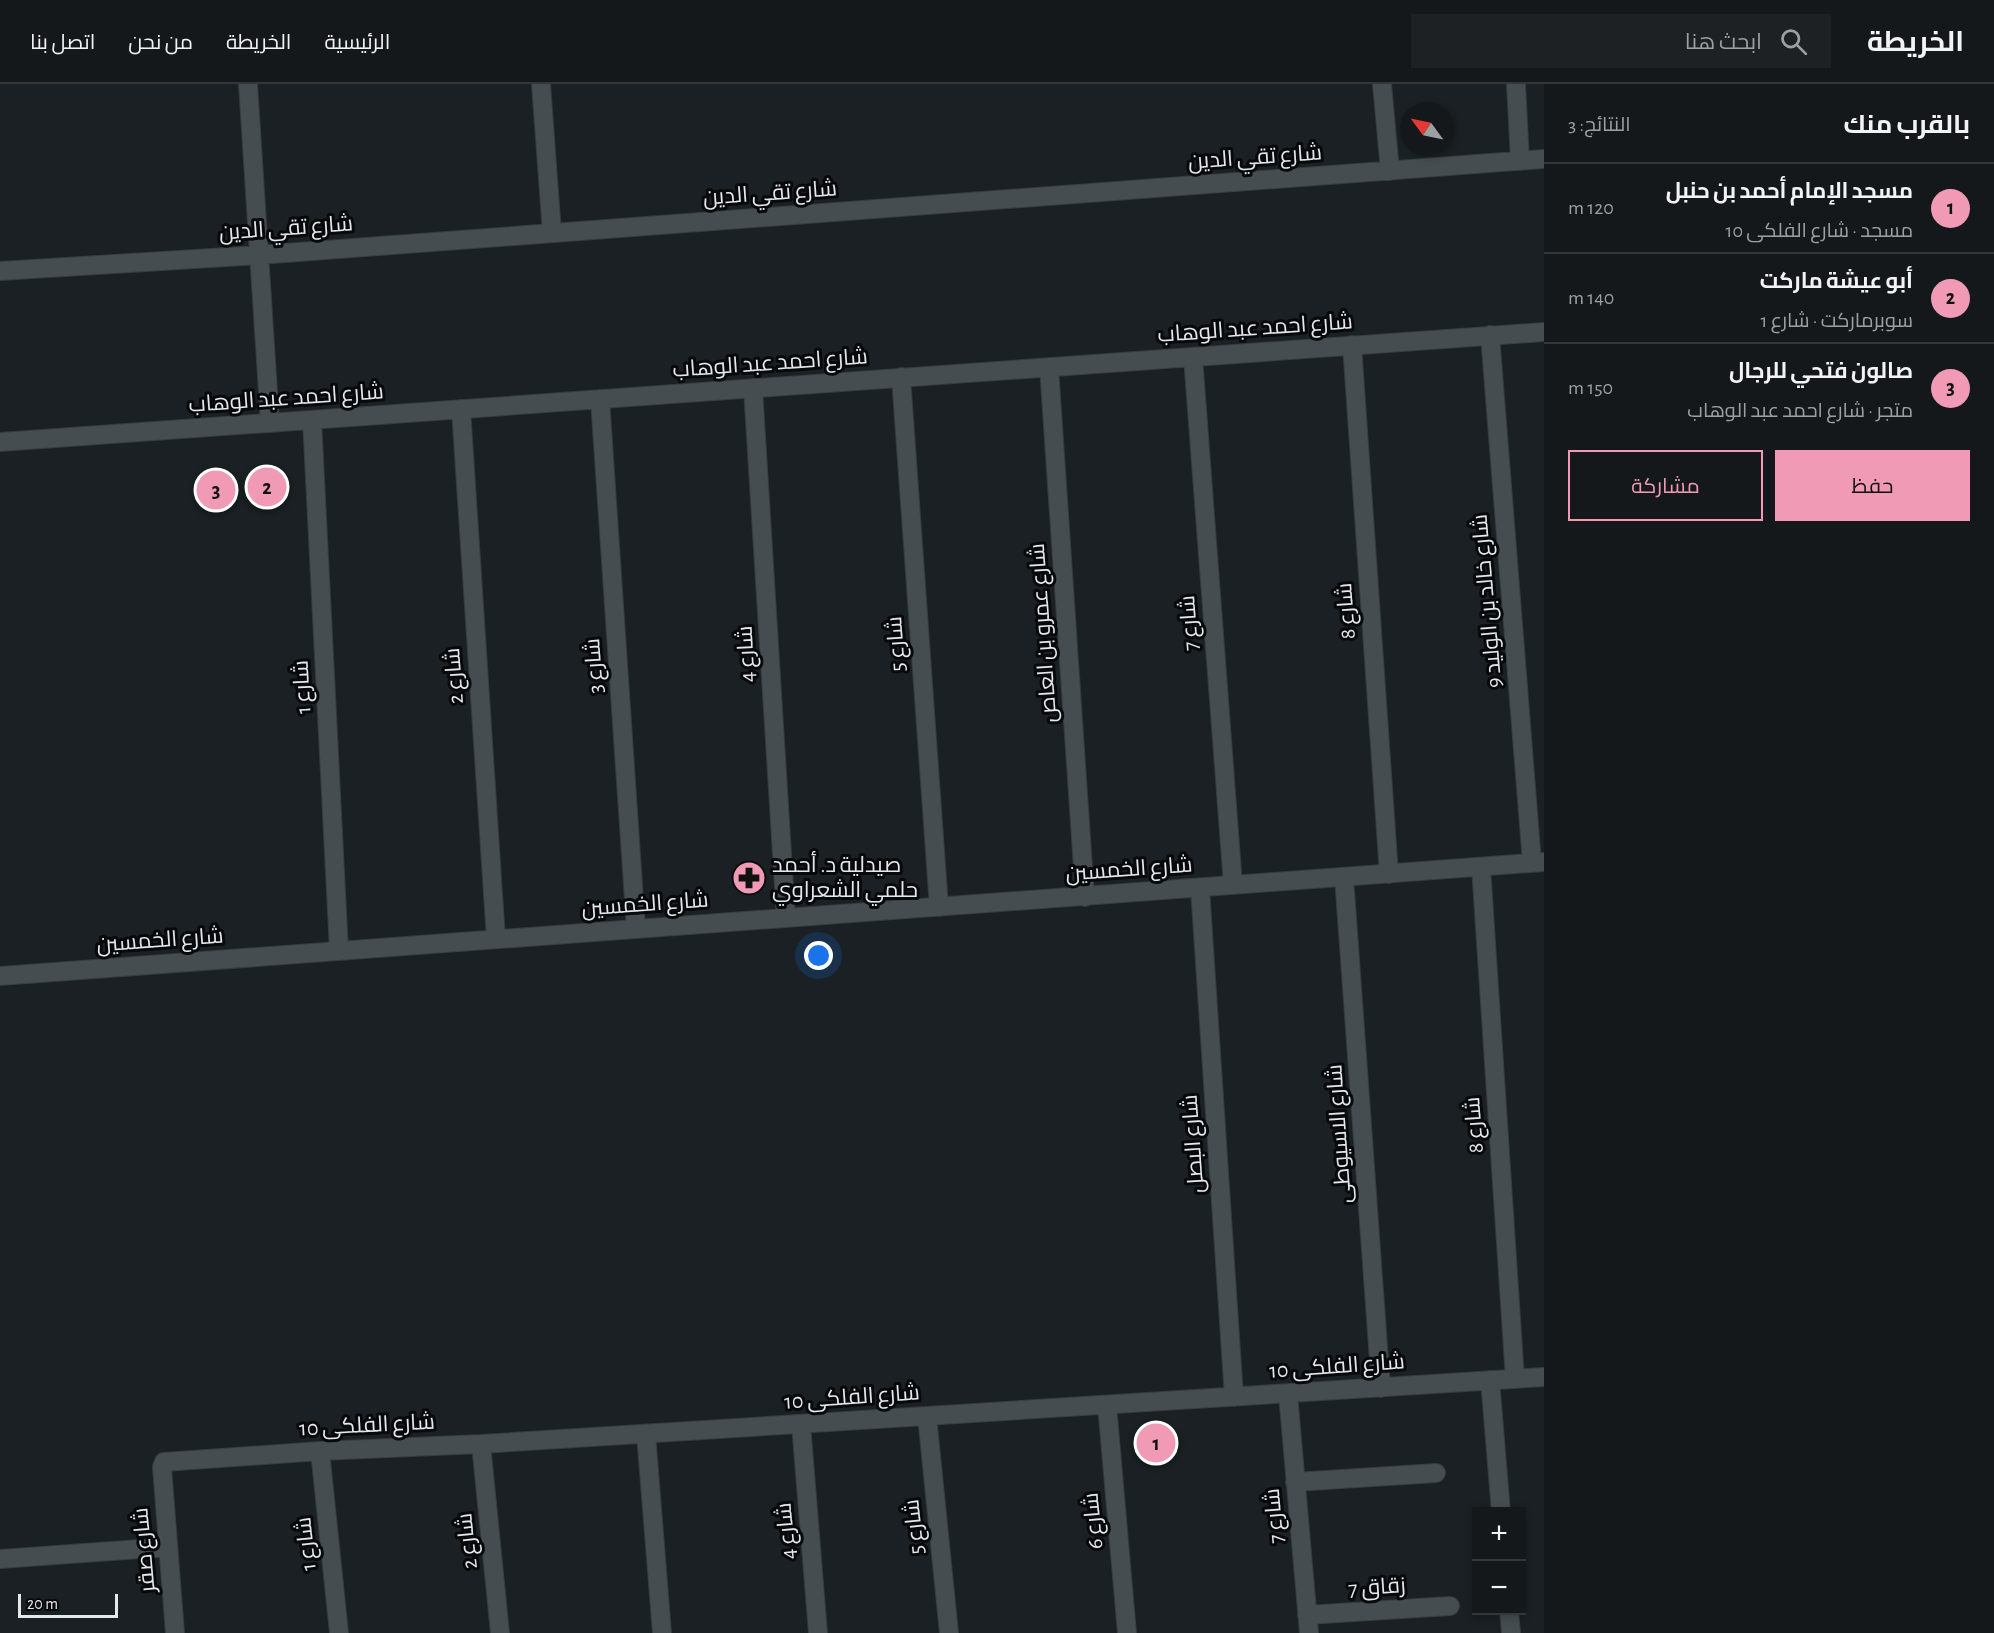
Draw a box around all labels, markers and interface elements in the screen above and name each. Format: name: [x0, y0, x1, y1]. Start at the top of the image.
search box: [1411, 14, 1831, 68]
icon: search: [1777, 25, 1810, 58]
text: الخريطة: [1867, 29, 1964, 57]
text: ابحث هنا: [1685, 31, 1762, 53]
text: اتصل بنا: [30, 32, 95, 53]
text: من نحن: [128, 32, 193, 53]
text: الخريطة: [226, 32, 291, 53]
text: الرئيسية: [324, 32, 390, 53]
north arrow: [1400, 102, 1454, 156]
text: بالقرب منك: [1843, 112, 1970, 138]
text: النتائج: 3: [1568, 115, 1631, 135]
street label: شارع تقي الدين: [1187, 141, 1323, 178]
street label: شارع تقي الدين: [702, 177, 838, 214]
text: مسجد الإمام أحمد بن حنبل: [1666, 180, 1913, 202]
text: 120 m: [1568, 198, 1614, 218]
text: 1: [1947, 198, 1954, 218]
street label: شارع تقي الدين: [218, 212, 354, 249]
text: مسجد · شارع الفلكى 10: [1726, 221, 1913, 241]
text: أبو عيشة ماركت: [1760, 270, 1913, 292]
text: 140 m: [1568, 288, 1614, 308]
text: 2: [1946, 288, 1955, 308]
street label: شارع احمد عبد الوهاب: [1157, 310, 1354, 349]
text: سوبرماركت · شارع 1: [1761, 311, 1913, 331]
street label: شارع احمد عبد الوهاب: [672, 345, 869, 384]
text: صالون فتحي للرجال: [1729, 360, 1913, 382]
text: 150 m: [1568, 378, 1613, 398]
text: 3: [1946, 378, 1955, 398]
street label: شارع احمد عبد الوهاب: [188, 380, 385, 419]
text: متجر · شارع احمد عبد الوهاب: [1687, 401, 1913, 421]
button: مشاركة: [1568, 450, 1763, 521]
button: حفظ: [1775, 450, 1970, 521]
pin: 2: [248, 464, 286, 510]
pin: 3: [196, 468, 236, 512]
street label: شارع خالد بن الوليد 9: [1468, 513, 1509, 689]
street label: شارع عمرو بن العاص: [1026, 542, 1063, 723]
street label: شارع 8: [1333, 582, 1362, 640]
street label: شارع 7: [1176, 594, 1205, 651]
street label: شارع 5: [883, 615, 912, 672]
street label: شارع 4: [734, 625, 761, 683]
street label: شارع 3: [581, 637, 610, 694]
street label: شارع 2: [441, 647, 470, 705]
street label: شارع 1: [290, 659, 317, 714]
place label: صيدلية د. أحمد حلمي الشعراوي: [772, 851, 918, 906]
street label: شارع الخمسين: [1065, 854, 1193, 887]
pharmacy icon: صيدلية د. أحمد حلمي الشعراوي: [731, 860, 767, 896]
street label: شارع الخمسين: [581, 889, 709, 922]
street label: شارع الخمسين: [96, 925, 224, 958]
your location: [804, 941, 833, 970]
street label: شارع الاسيوطى: [1323, 1063, 1358, 1204]
street label: شارع البصل: [1179, 1094, 1210, 1194]
street label: شارع 8: [1461, 1096, 1490, 1154]
street label: شارع الفلكى 10: [1269, 1350, 1406, 1385]
street label: شارع الفلكى 10: [784, 1381, 921, 1416]
street label: شارع الفلكى 10: [299, 1410, 436, 1443]
pin: 1: [1136, 1420, 1176, 1466]
street label: شارع 7: [1261, 1487, 1290, 1545]
street label: شارع 6: [1080, 1492, 1109, 1550]
street label: شارع 5: [900, 1498, 931, 1556]
street label: شارع 4: [773, 1501, 802, 1560]
street label: شارع صقر: [129, 1506, 162, 1595]
map controls: [1472, 1507, 1526, 1615]
button: +: [1472, 1507, 1526, 1561]
street label: شارع 2: [453, 1512, 484, 1570]
street label: شارع 1: [292, 1516, 323, 1572]
button: −: [1472, 1561, 1526, 1615]
street label: زقاق 7: [1348, 1574, 1407, 1602]
scale bar: [18, 1591, 118, 1618]
text: 20 m: [27, 1596, 58, 1612]

